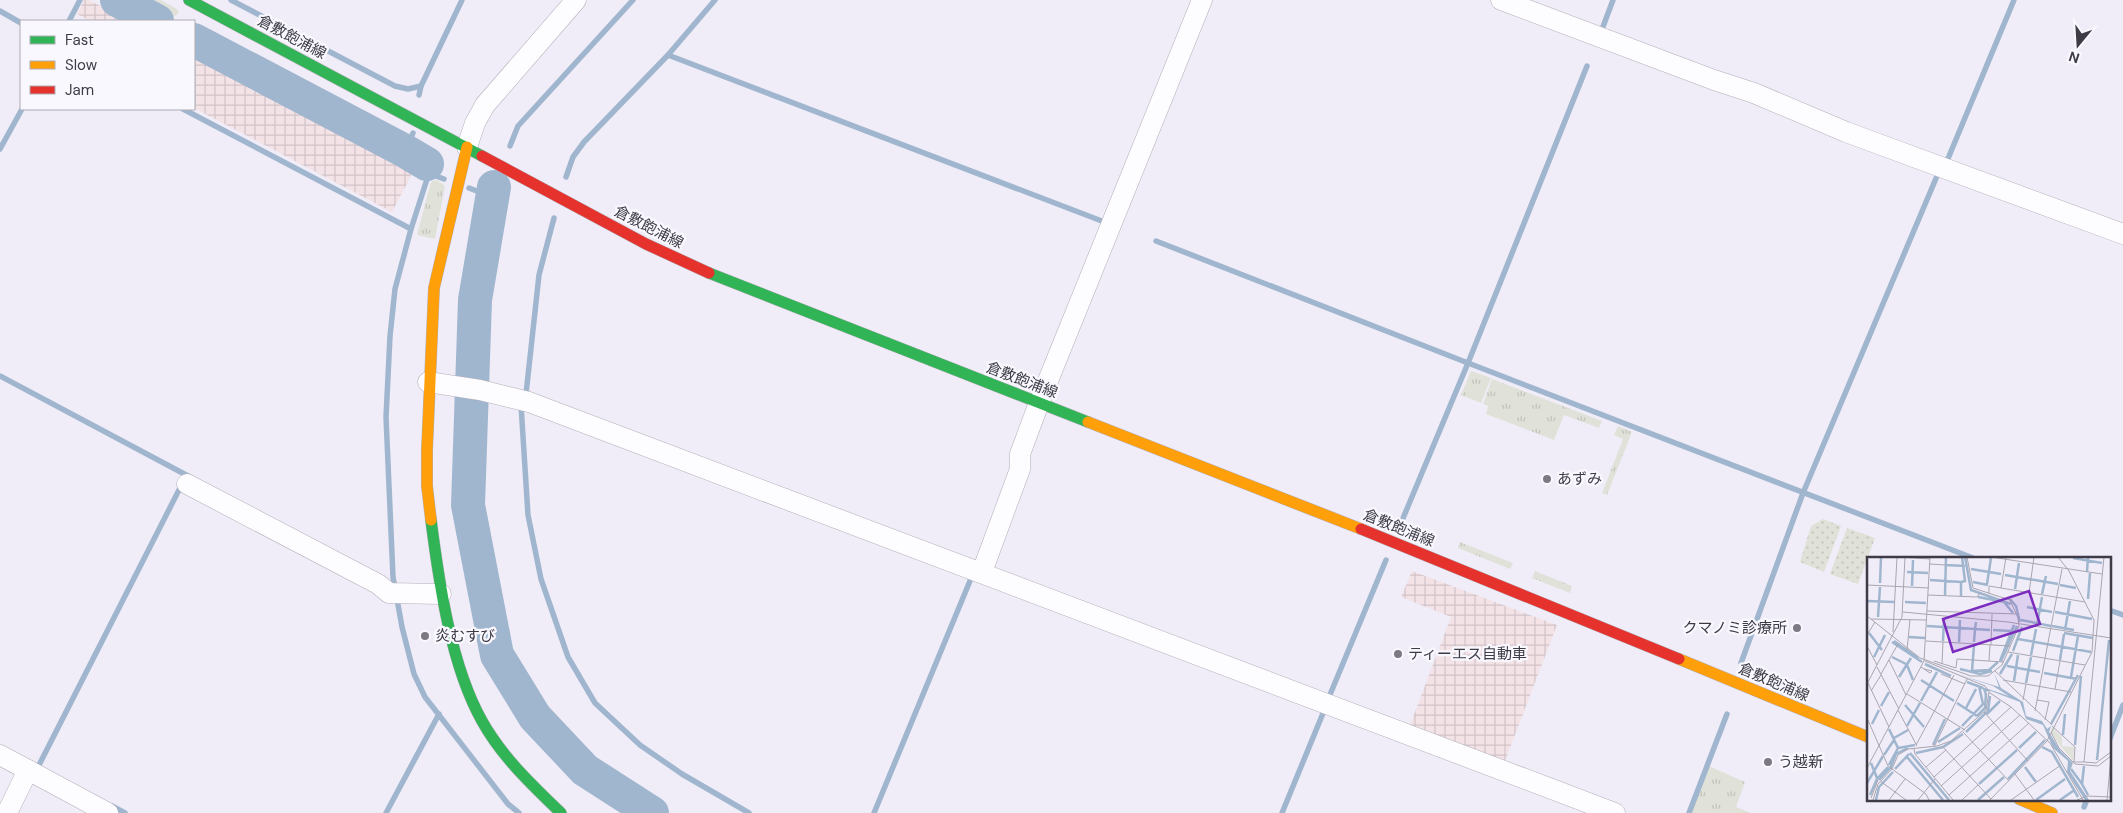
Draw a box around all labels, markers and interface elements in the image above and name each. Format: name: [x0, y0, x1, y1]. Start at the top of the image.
street label: 倉敷飽浦線: [254, 11, 330, 63]
legend: [20, 20, 195, 110]
north arrow: [2053, 20, 2103, 70]
text: Fast: [65, 30, 94, 50]
text: N: [2066, 47, 2082, 68]
text: Slow: [65, 55, 98, 75]
text: Jam: [65, 80, 94, 100]
street label: 倉敷飽浦線: [611, 201, 687, 253]
street label: 倉敷飽浦線: [983, 357, 1061, 403]
place label: あずみ: [1557, 469, 1602, 489]
marker: あずみ: [1541, 473, 1553, 485]
street label: 倉敷飽浦線: [1360, 505, 1438, 551]
inset map: [1867, 557, 2110, 800]
place label: クマノミ診療所: [1682, 618, 1787, 638]
marker: クマノミ診療所: [1791, 622, 1803, 634]
place label: 炎むすび: [435, 626, 495, 646]
marker: 炎むすび: [419, 630, 431, 642]
place label: ティーエス自動車: [1408, 644, 1527, 664]
marker: ティーエス自動車: [1392, 648, 1404, 660]
street label: 倉敷飽浦線: [1736, 658, 1812, 706]
place label: う越新: [1778, 752, 1823, 772]
marker: う越新: [1762, 756, 1774, 768]

